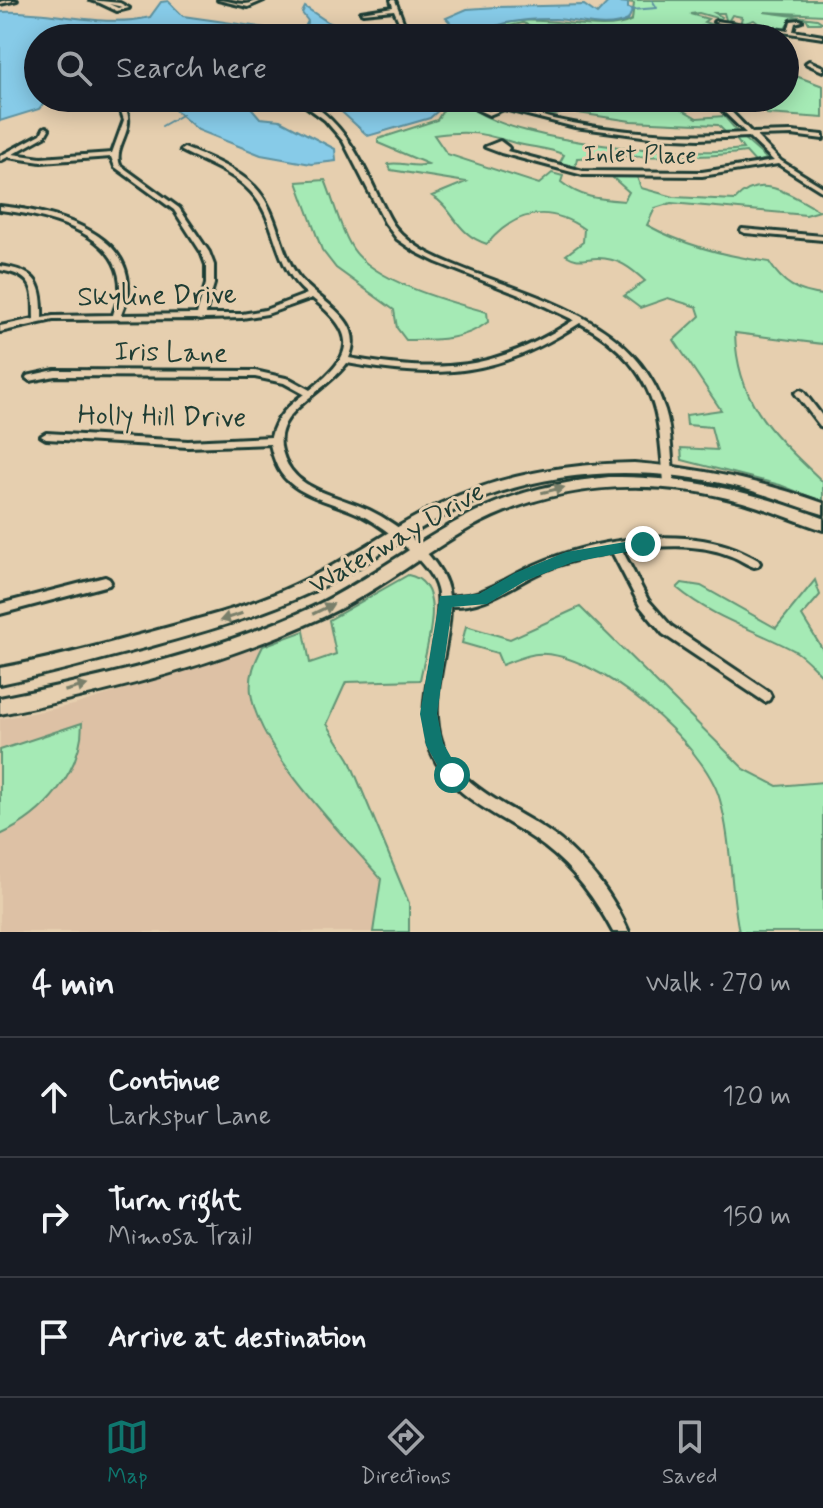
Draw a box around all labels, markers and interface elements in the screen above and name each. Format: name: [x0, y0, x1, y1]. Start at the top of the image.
search box: [24, 24, 799, 112]
icon: search: [52, 46, 96, 90]
text: Search here: [116, 49, 267, 88]
street label: Inlet Place: [583, 139, 697, 172]
street label: Skyline Drive: [77, 277, 237, 316]
street label: Iris Lane: [114, 334, 228, 373]
street label: Holly Hill Drive: [77, 398, 247, 437]
street label: Waterway Drive: [303, 474, 492, 604]
one-way arrow: [540, 483, 565, 496]
route end: [625, 526, 661, 562]
one-way arrow: [312, 602, 335, 616]
one-way arrow: [218, 611, 242, 623]
one-way arrow: [63, 681, 88, 693]
route start: [434, 757, 470, 793]
text: 4 min: [32, 962, 115, 1007]
text: Walk · 270 m: [646, 967, 791, 1001]
text: Continue: [108, 1061, 220, 1100]
icon: ahead: [32, 1075, 76, 1119]
text: 120 m: [722, 1080, 791, 1114]
text: Larkspur Lane: [108, 1100, 271, 1134]
text: Turn right: [108, 1181, 241, 1220]
icon: right: [32, 1195, 76, 1239]
text: 150 m: [722, 1200, 791, 1234]
text: Mimosa Trail: [108, 1220, 252, 1254]
icon: arrive: [32, 1315, 76, 1359]
text: Arrive at destination: [108, 1318, 366, 1357]
tab: Map: [105, 1415, 149, 1491]
tab: Directions: [360, 1415, 451, 1491]
tab: Saved: [662, 1415, 717, 1491]

